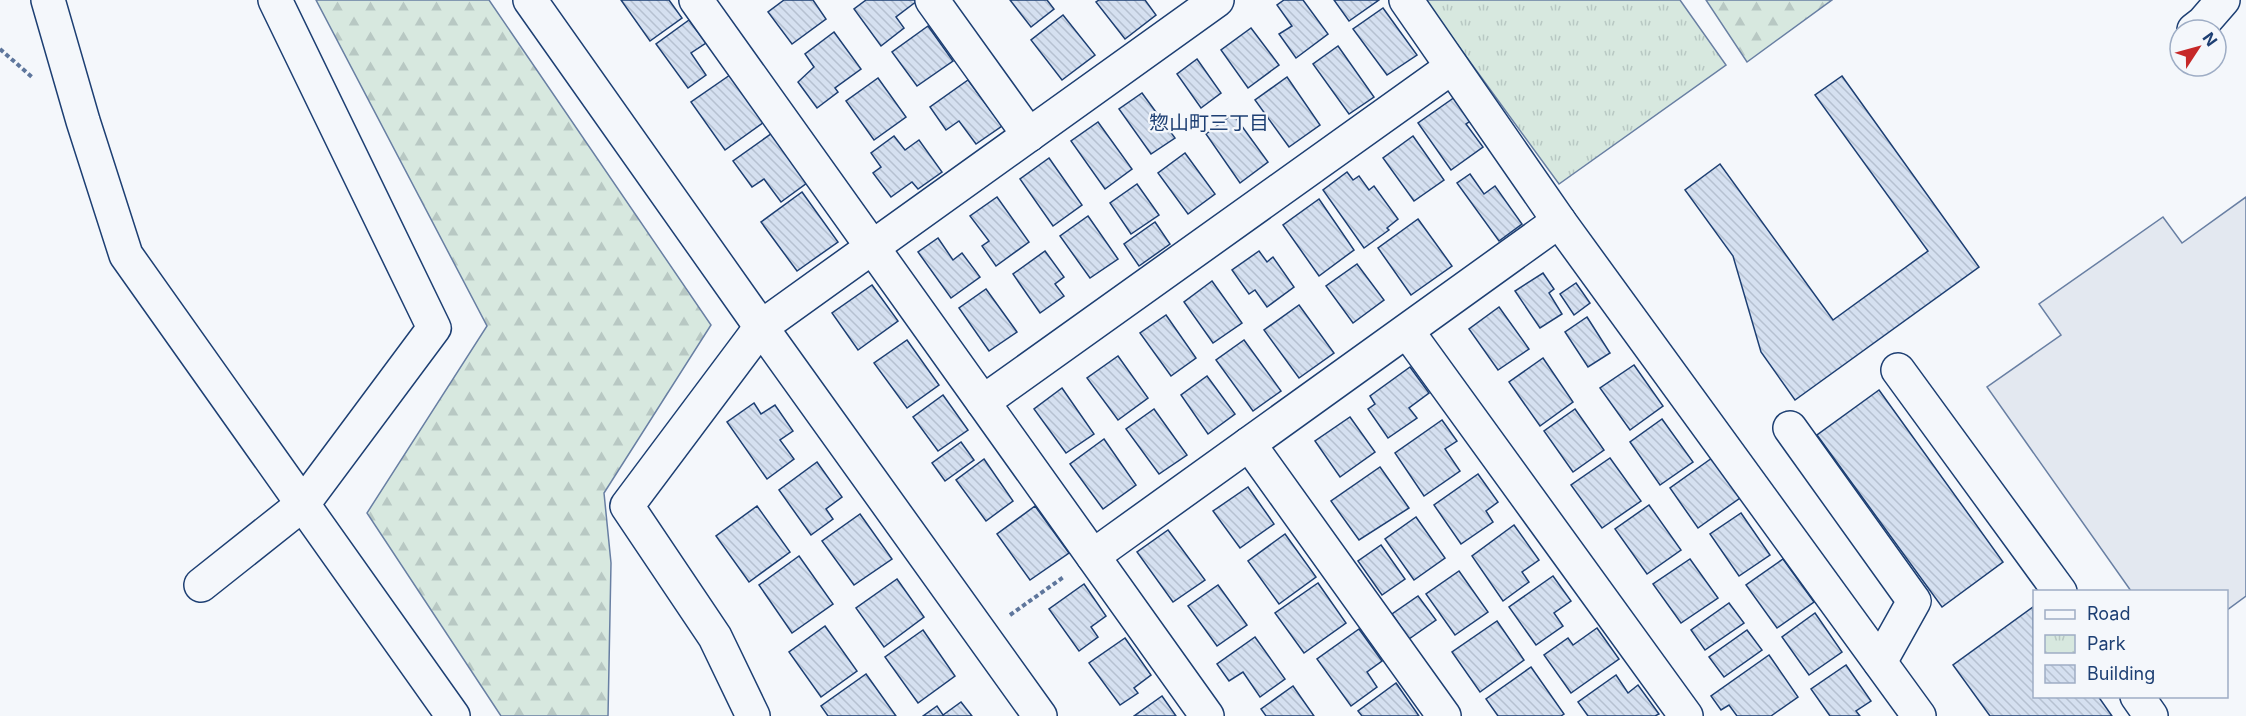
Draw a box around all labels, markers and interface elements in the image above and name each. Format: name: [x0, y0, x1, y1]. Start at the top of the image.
north arrow: [2168, 18, 2228, 78]
text: N: [2198, 28, 2222, 50]
district label: 惣山町三丁目: [1149, 111, 1269, 135]
legend: [2033, 590, 2228, 698]
text: Road: [2087, 603, 2130, 624]
text: Park: [2087, 633, 2126, 654]
text: Building: [2087, 663, 2155, 684]

